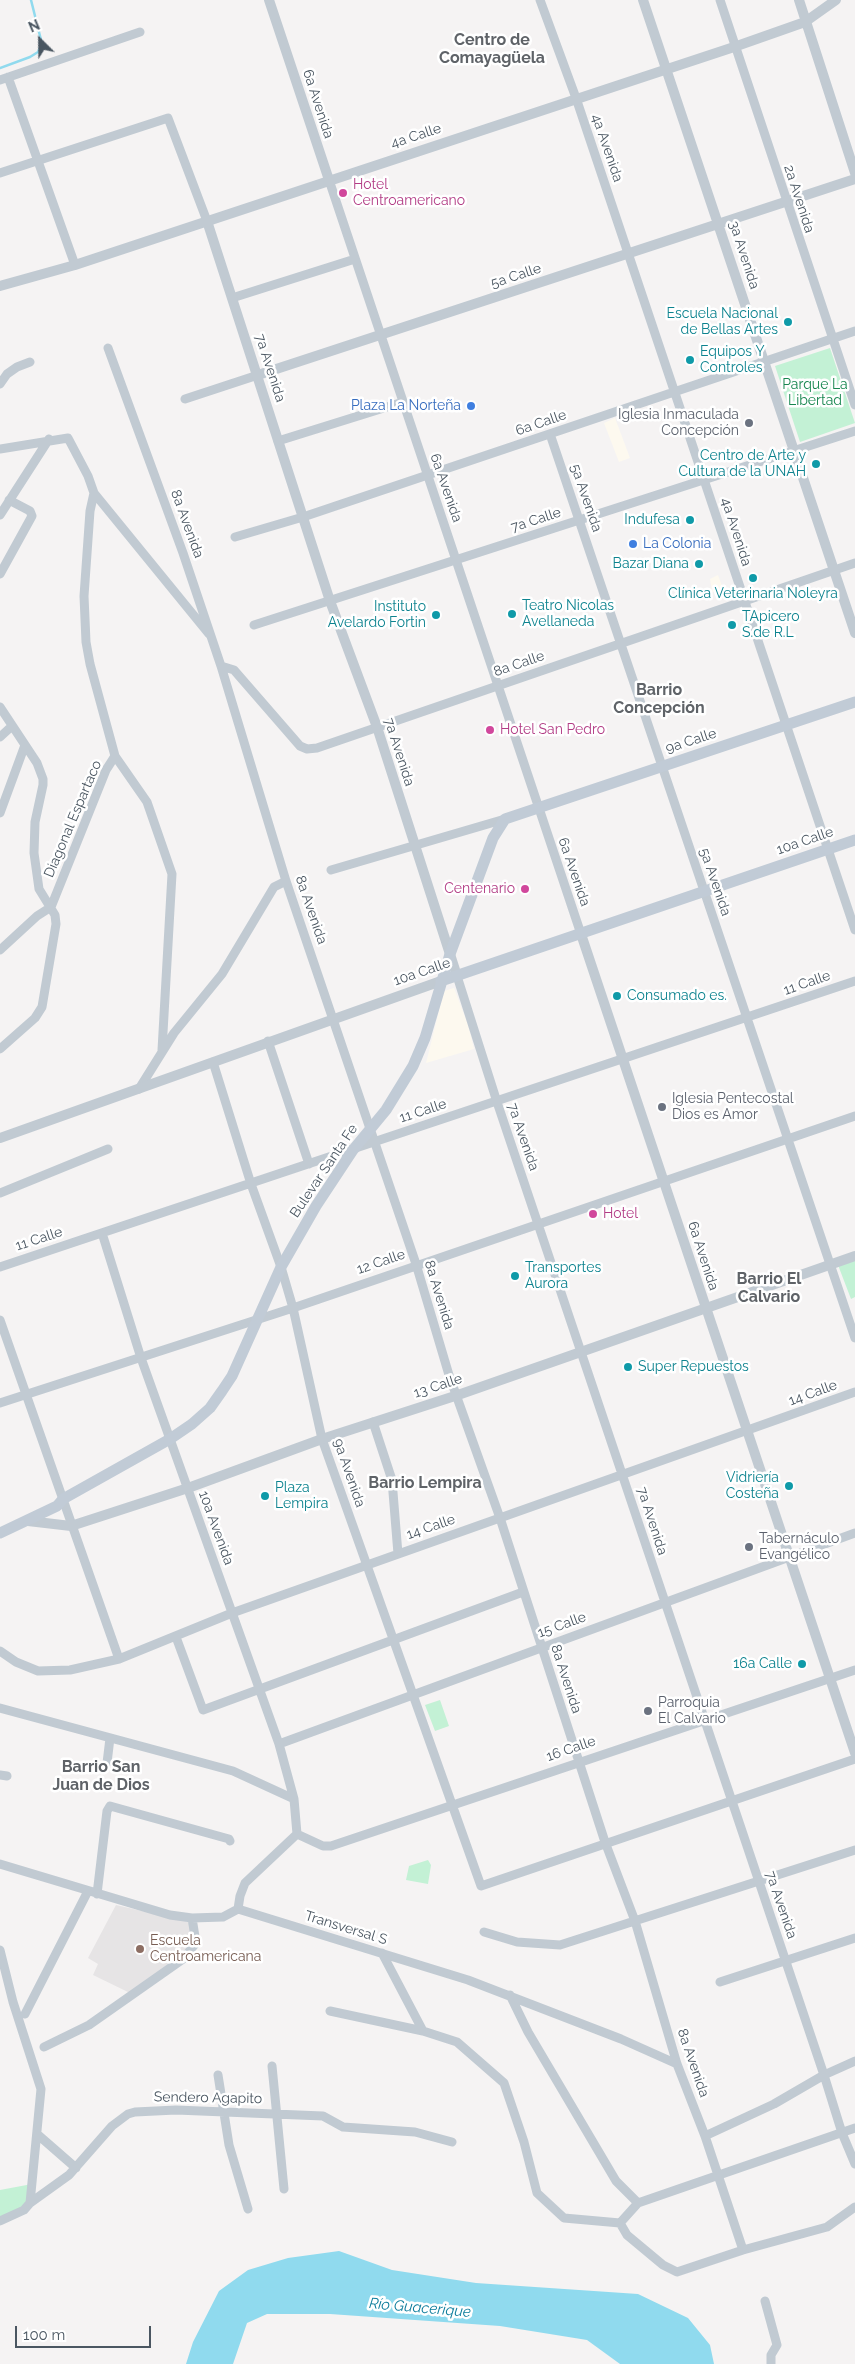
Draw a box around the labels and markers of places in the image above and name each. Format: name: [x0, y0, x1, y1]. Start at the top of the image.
place label: Hotel Centroamericano: [353, 177, 465, 210]
marker: Hotel Centroamericano: [337, 187, 349, 199]
place label: Escuela Nacional de Bellas Artes: [666, 306, 778, 338]
marker: Escuela Nacional de Bellas Artes: [782, 316, 794, 328]
place label: Equipos Y Controles: [700, 344, 765, 377]
marker: Equipos Y Controles: [684, 354, 696, 366]
place label: Plaza La Norteña: [351, 398, 461, 414]
marker: Plaza La Norteña: [465, 400, 477, 412]
place label: Iglesia Inmaculada Concepción: [618, 407, 739, 440]
marker: Iglesia Inmaculada Concepción: [743, 417, 755, 429]
place label: Centro de Arte y Cultura de la UNAH: [679, 448, 806, 481]
marker: Centro de Arte y Cultura de la UNAH: [810, 458, 822, 470]
place label: Indufesa: [624, 512, 680, 528]
marker: Indufesa: [684, 514, 696, 526]
place label: La Colonia: [643, 536, 711, 552]
marker: La Colonia: [627, 538, 639, 550]
place label: Bazar Diana: [613, 556, 689, 572]
marker: Bazar Diana: [693, 558, 705, 570]
marker: Clínica Veterinaria Noleyra: [747, 572, 759, 584]
place label: Clínica Veterinaria Noleyra: [668, 586, 838, 602]
place label: Teatro Nicolas Avellaneda: [522, 598, 614, 630]
place label: Instituto Avelardo Fortin: [328, 599, 426, 632]
marker: Teatro Nicolas Avellaneda: [506, 608, 518, 620]
marker: Instituto Avelardo Fortin: [430, 609, 442, 621]
place label: TApicero S.de R.L: [742, 609, 800, 642]
marker: TApicero S.de R.L: [726, 619, 738, 631]
place label: Hotel San Pedro: [500, 722, 605, 738]
marker: Hotel San Pedro: [484, 724, 496, 736]
place label: Centenario: [444, 881, 515, 897]
marker: Centenario: [519, 883, 531, 895]
place label: Consumado es.: [627, 988, 727, 1004]
marker: Consumado es.: [611, 990, 623, 1002]
place label: Iglesia Pentecostal Dios es Amor: [672, 1091, 794, 1124]
marker: Iglesia Pentecostal Dios es Amor: [656, 1101, 668, 1113]
place label: Hotel: [603, 1206, 638, 1222]
marker: Hotel: [587, 1208, 599, 1220]
place label: Transportes Aurora: [525, 1260, 601, 1292]
marker: Transportes Aurora: [509, 1270, 521, 1282]
place label: Super Repuestos: [638, 1359, 749, 1375]
marker: Super Repuestos: [622, 1361, 634, 1373]
place label: Vidriería Costeña: [726, 1470, 779, 1502]
place label: Plaza Lempira: [275, 1480, 328, 1512]
marker: Vidriería Costeña: [783, 1480, 795, 1492]
marker: Plaza Lempira: [259, 1490, 271, 1502]
place label: Tabernáculo Evangélico: [759, 1531, 839, 1564]
marker: Tabernáculo Evangélico: [743, 1541, 755, 1553]
place label: 16a Calle: [733, 1656, 792, 1672]
marker: 16a Calle: [796, 1658, 808, 1670]
place label: Parroquia El Calvario: [658, 1695, 726, 1728]
marker: Parroquia El Calvario: [642, 1705, 654, 1717]
place label: Escuela Centroamericana: [150, 1933, 261, 1965]
marker: Escuela Centroamericana: [134, 1943, 146, 1955]

